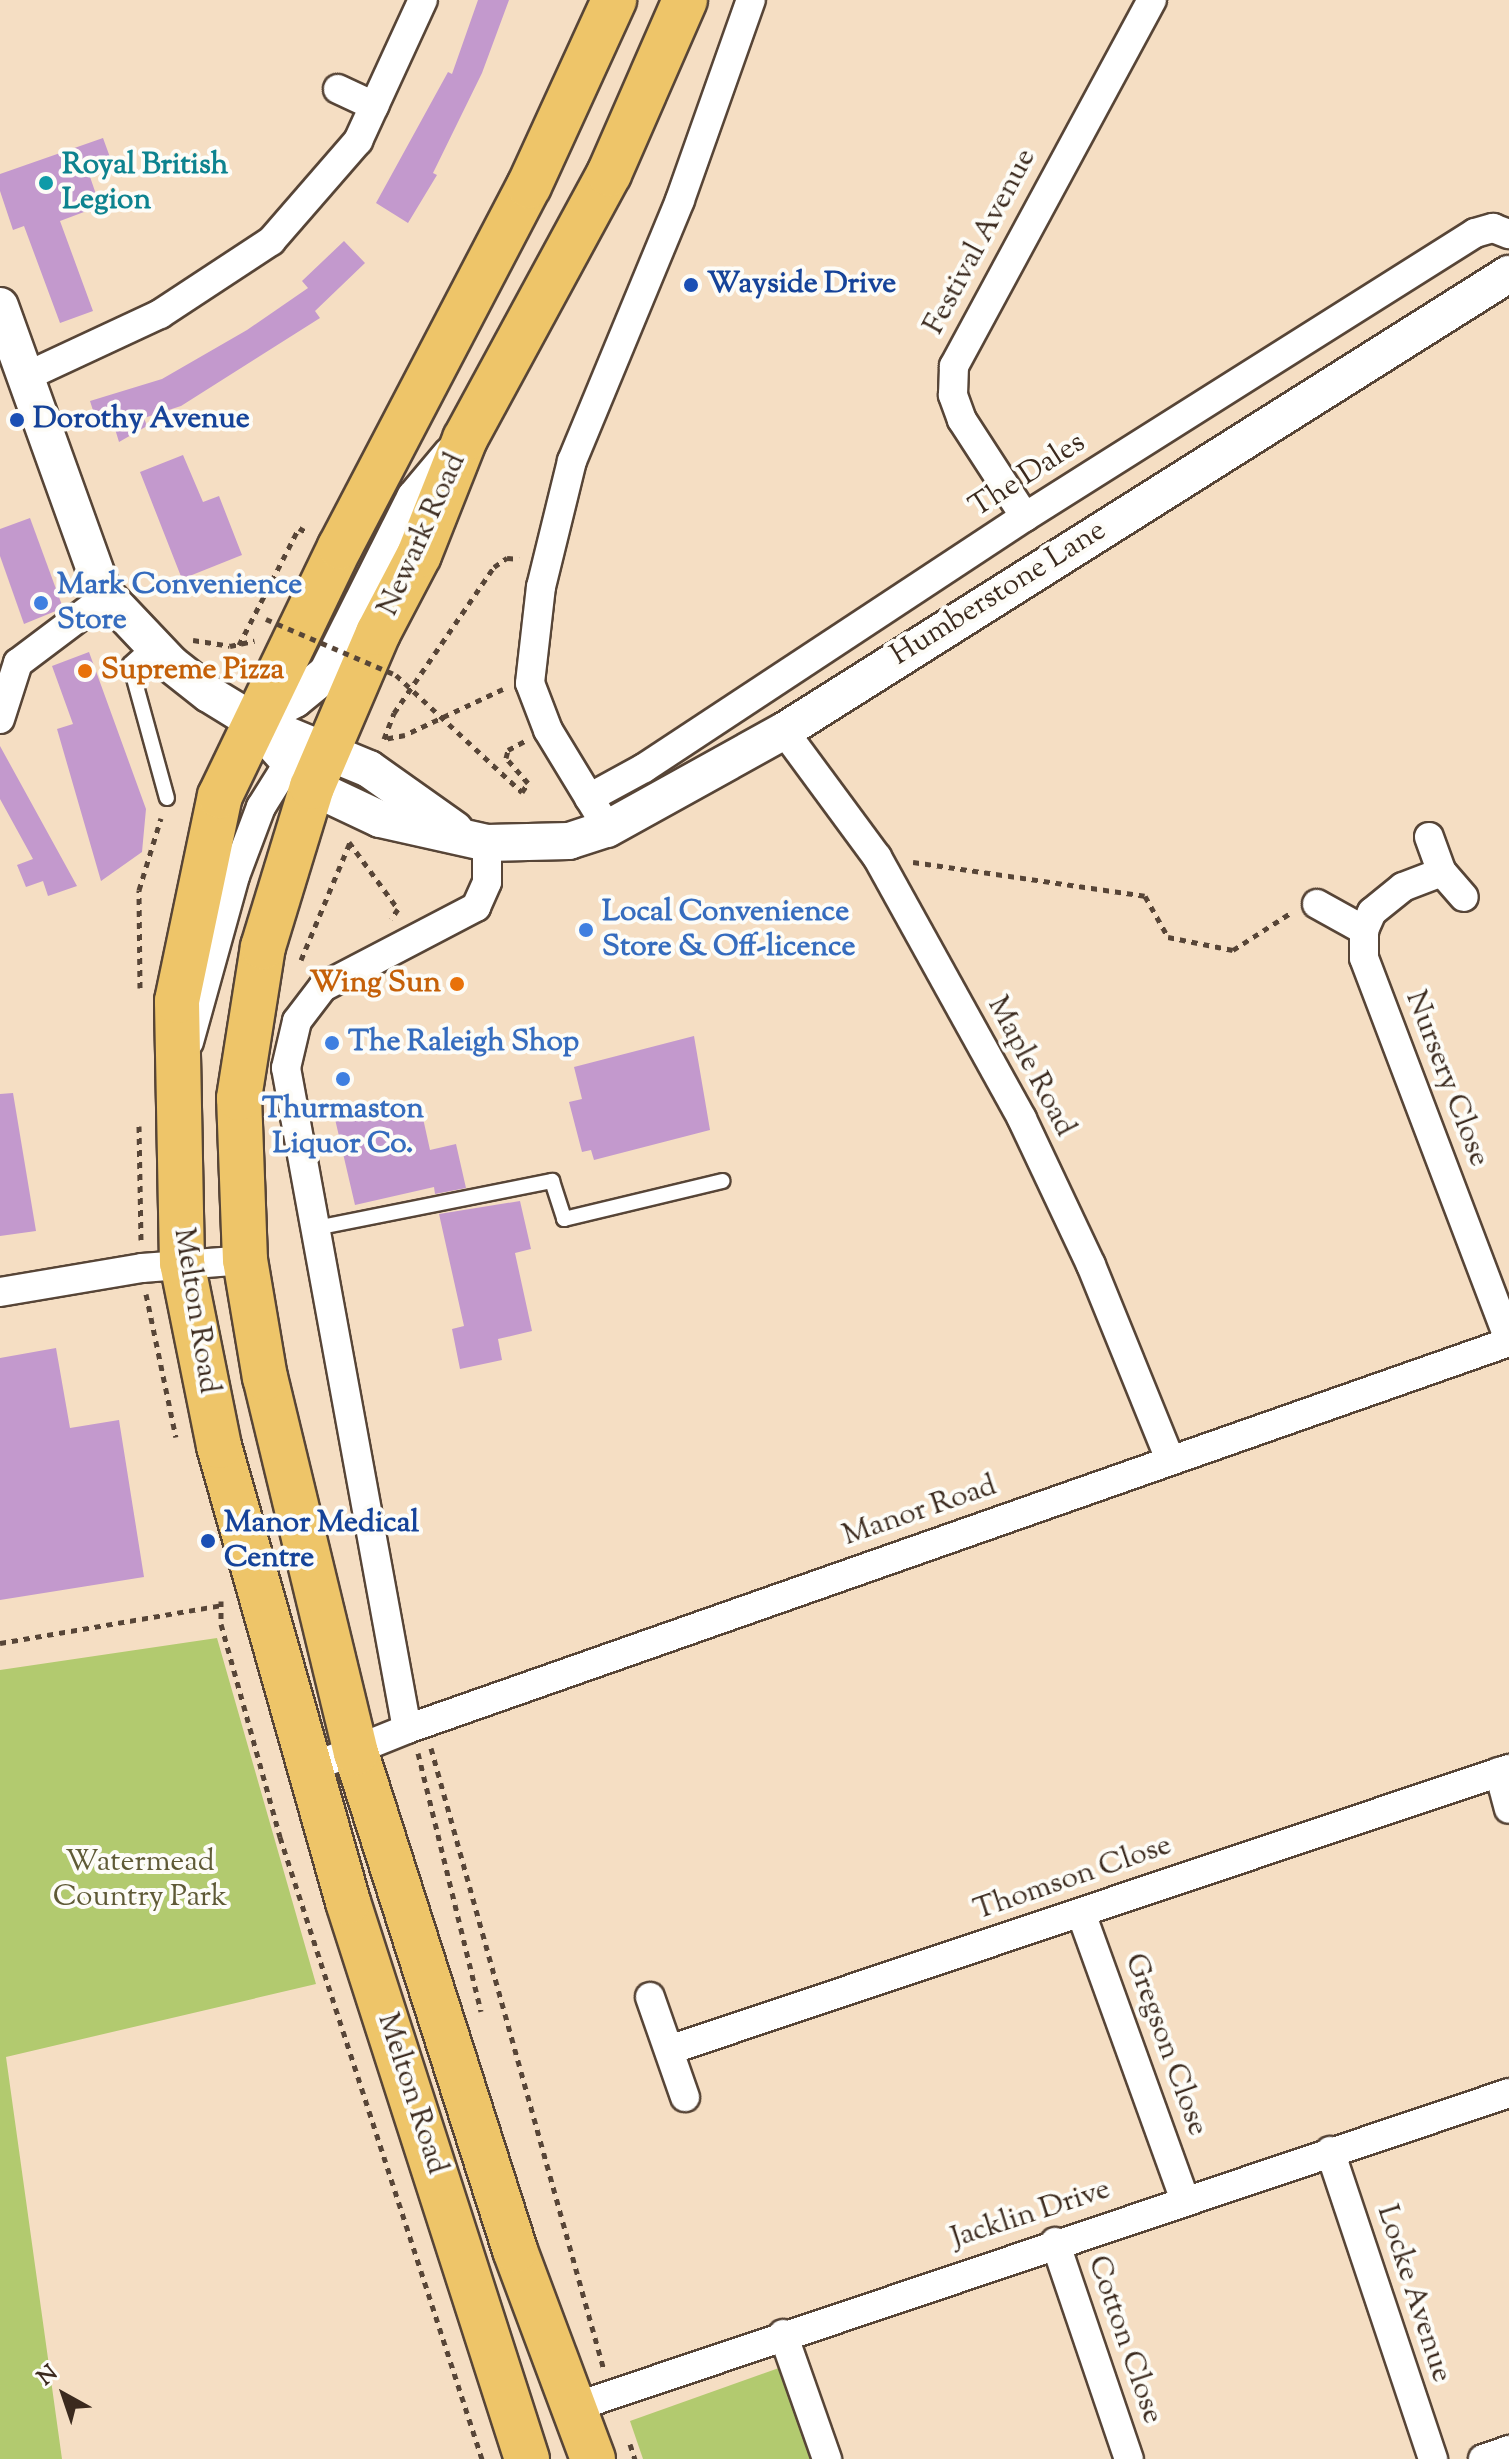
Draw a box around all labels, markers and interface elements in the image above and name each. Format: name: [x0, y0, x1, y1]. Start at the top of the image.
street label: Festival Avenue: [917, 143, 1045, 341]
place label: Royal British Legion: [62, 148, 228, 218]
marker: Royal British Legion: [37, 174, 55, 192]
place label: Wayside Drive: [707, 267, 896, 303]
marker: Wayside Drive: [682, 276, 700, 294]
place label: Dorothy Avenue: [33, 402, 250, 438]
marker: Dorothy Avenue: [8, 411, 26, 429]
street label: The Dales: [964, 425, 1092, 527]
street label: Newark Road: [371, 448, 475, 622]
street label: Humberstone Lane: [885, 513, 1113, 675]
place label: Mark Convenience Store: [57, 568, 302, 638]
marker: Mark Convenience Store: [32, 594, 50, 612]
place label: Supreme Pizza: [101, 653, 284, 689]
marker: Supreme Pizza: [76, 662, 94, 680]
place label: Local Convenience Store & Off-licence: [602, 895, 855, 966]
marker: Local Convenience Store & Off-licence: [577, 921, 595, 939]
place label: Wing Sun: [310, 966, 441, 1002]
marker: Wing Sun: [448, 975, 466, 993]
street label: Nursery Close: [1396, 986, 1496, 1172]
street label: Maple Road: [978, 991, 1082, 1143]
place label: The Raleigh Shop: [348, 1025, 579, 1061]
marker: The Raleigh Shop: [323, 1034, 341, 1052]
marker: Thurmaston Liquor Co.: [334, 1070, 352, 1088]
place label: Thurmaston Liquor Co.: [262, 1092, 424, 1162]
street label: Melton Road: [164, 1226, 226, 1396]
street label: Manor Road: [838, 1469, 1002, 1555]
place label: Manor Medical Centre: [224, 1506, 419, 1576]
marker: Manor Medical Centre: [199, 1532, 217, 1550]
street label: Thomson Close: [970, 1828, 1176, 1930]
park label: Watermead Country Park: [53, 1845, 227, 1916]
street label: Gregson Close: [1115, 1949, 1215, 2141]
street label: Melton Road: [368, 2009, 454, 2179]
street label: Jacklin Drive: [947, 2172, 1115, 2258]
street label: Locke Avenue: [1367, 2201, 1459, 2387]
street label: Cotton Close: [1078, 2251, 1170, 2429]
north arrow: [24, 2355, 104, 2435]
text: N: [32, 2359, 66, 2395]

